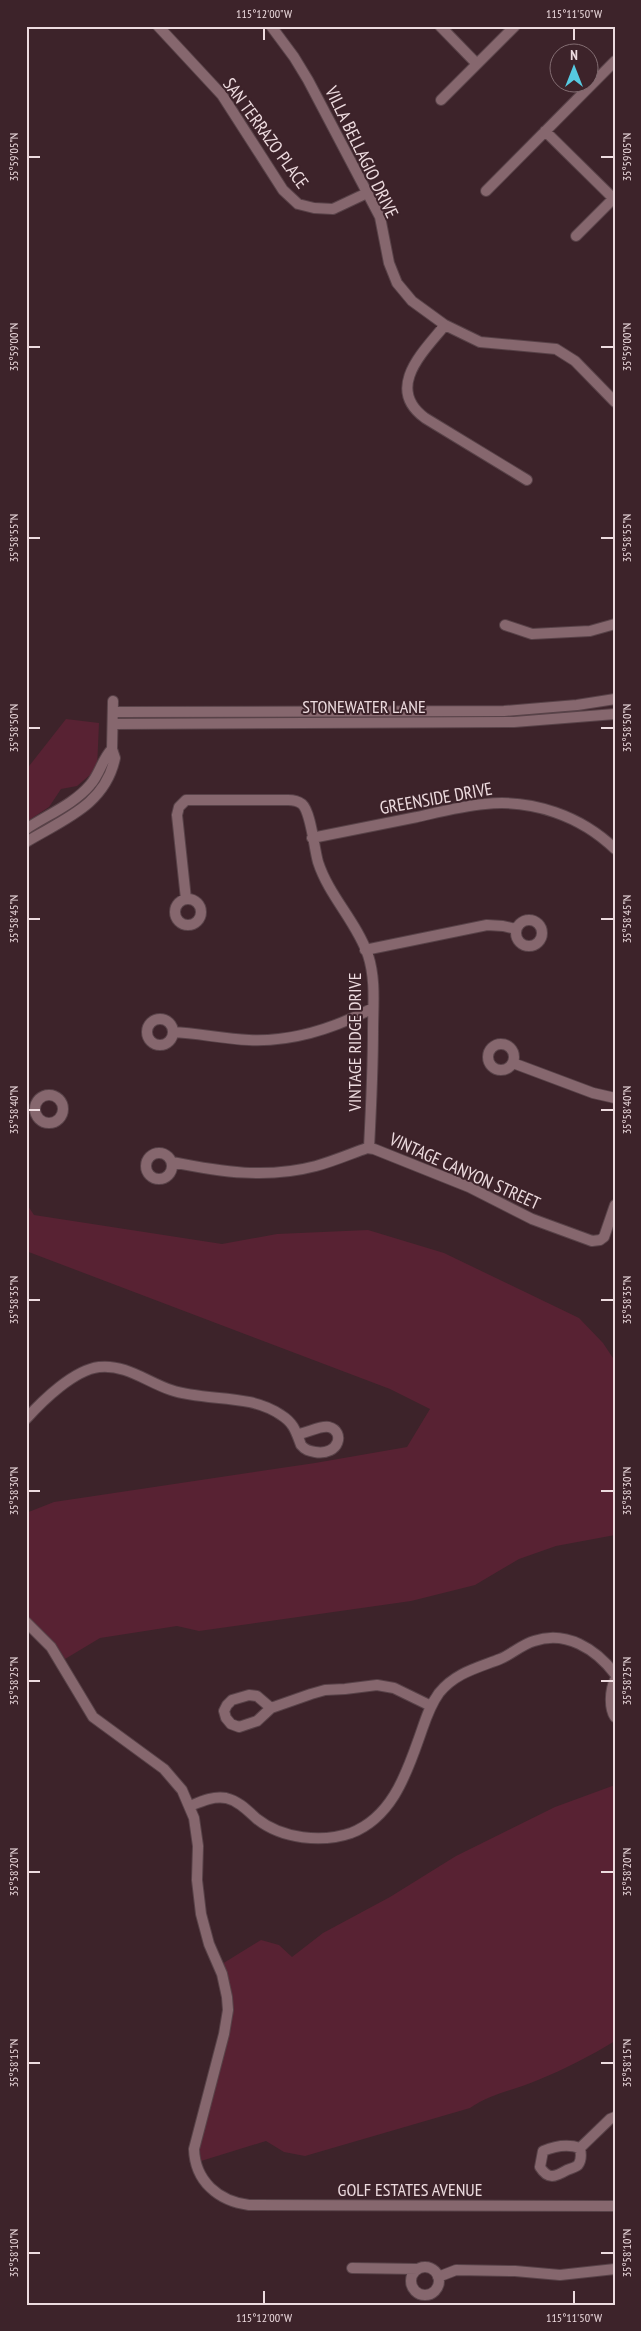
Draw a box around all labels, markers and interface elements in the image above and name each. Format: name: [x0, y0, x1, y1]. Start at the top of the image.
text: 115°12'00"W: [236, 6, 292, 21]
text: 115°11'50"W: [546, 6, 602, 21]
north arrow: [548, 42, 598, 92]
text: N: [570, 46, 578, 64]
street label: SAN TERRAZO PLACE: [218, 73, 314, 193]
street label: VILLA BELLAGIO DRIVE: [320, 81, 404, 222]
text: 35°59'05"N: [6, 133, 21, 181]
text: 35°59'05"N: [619, 133, 634, 181]
text: 35°59'00"N: [6, 323, 21, 371]
text: 35°59'00"N: [619, 323, 634, 371]
text: 35°58'55"N: [6, 514, 21, 562]
text: 35°58'55"N: [619, 514, 634, 562]
street label: STONEWATER LANE: [302, 695, 426, 718]
text: 35°58'50"N: [6, 704, 21, 752]
text: 35°58'50"N: [619, 704, 634, 752]
street label: GREENSIDE DRIVE: [378, 777, 494, 819]
text: 35°58'45"N: [6, 895, 21, 943]
text: 35°58'45"N: [619, 895, 634, 943]
street label: VINTAGE RIDGE DRIVE: [343, 973, 366, 1112]
text: 35°58'40"N: [6, 1086, 21, 1134]
text: 35°58'40"N: [619, 1086, 634, 1134]
street label: VINTAGE CANYON STREET: [385, 1127, 544, 1215]
text: 35°58'35"N: [6, 1276, 21, 1324]
text: 35°58'35"N: [619, 1276, 634, 1324]
text: 35°58'30"N: [6, 1467, 21, 1515]
text: 35°58'30"N: [619, 1467, 634, 1515]
text: 35°58'25"N: [6, 1657, 21, 1705]
text: 35°58'25"N: [619, 1657, 634, 1705]
text: 35°58'20"N: [6, 1848, 21, 1896]
text: 35°58'20"N: [619, 1848, 634, 1896]
text: 35°58'15"N: [6, 2039, 21, 2087]
text: 35°58'15"N: [619, 2039, 634, 2087]
street label: GOLF ESTATES AVENUE: [338, 2178, 482, 2201]
text: 35°58'10"N: [6, 2229, 21, 2277]
text: 35°58'10"N: [619, 2229, 634, 2277]
text: 115°12'00"W: [236, 2310, 292, 2325]
text: 115°11'50"W: [546, 2310, 602, 2325]

